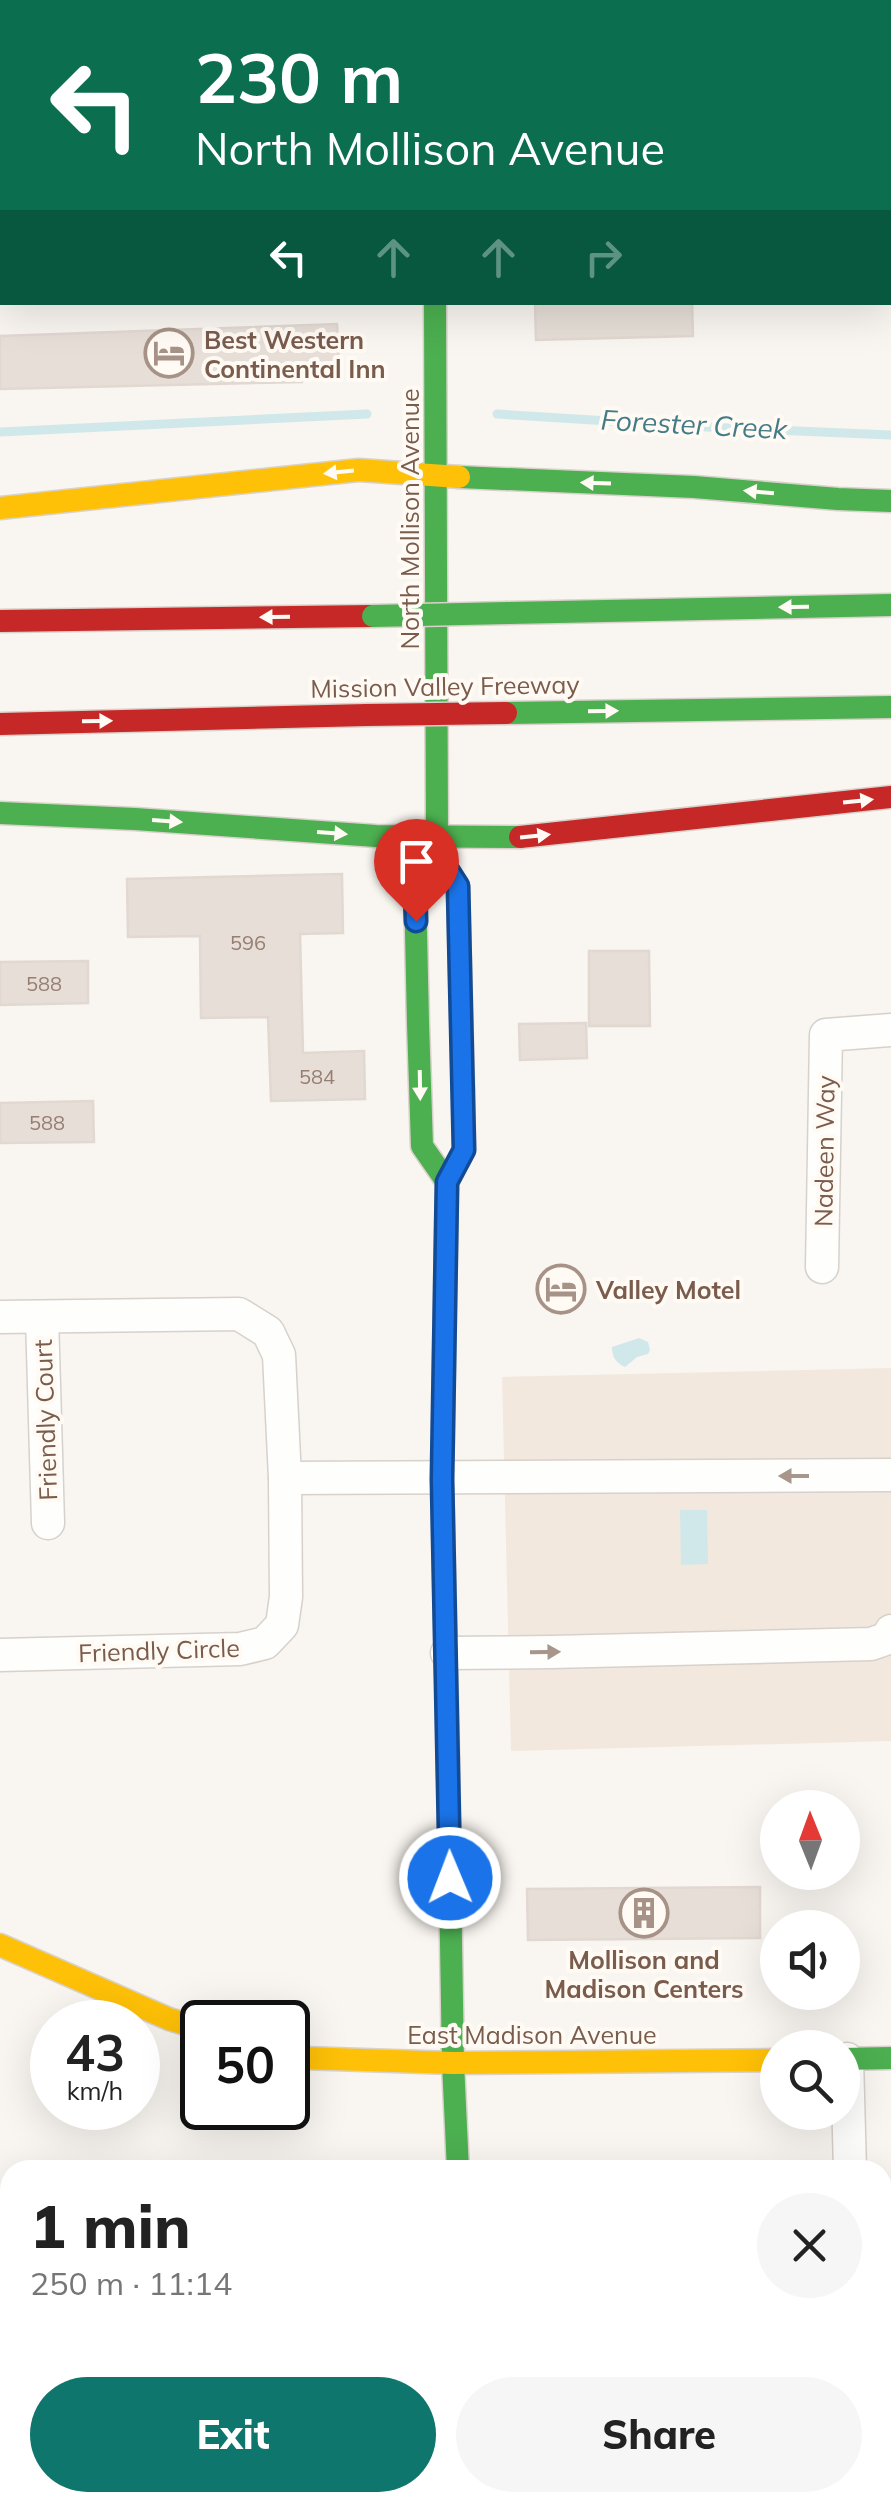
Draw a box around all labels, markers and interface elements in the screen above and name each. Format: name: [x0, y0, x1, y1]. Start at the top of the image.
text: 230 m: [195, 33, 403, 121]
icon: left: [30, 40, 160, 170]
text: North Mollison Avenue: [195, 120, 665, 176]
icon: left: [261, 230, 316, 285]
icon: ahead: [366, 230, 421, 285]
icon: ahead: [471, 230, 526, 285]
icon: right: [576, 230, 631, 285]
place label: Best Western Continental Inn: [204, 324, 386, 384]
hotel icon: Best Western Continental Inn: [143, 327, 195, 379]
street label: North Mollison Avenue: [394, 388, 425, 650]
water label: Forester Creek: [600, 402, 790, 446]
one-way arrow: [323, 464, 355, 480]
one-way arrow: [580, 475, 612, 491]
one-way arrow: [742, 484, 774, 500]
one-way arrow: [777, 599, 809, 615]
one-way arrow: [259, 609, 291, 625]
street label: Mission Valley Freeway: [310, 668, 580, 704]
one-way arrow: [588, 703, 620, 719]
one-way arrow: [82, 713, 114, 729]
one-way arrow: [843, 793, 874, 809]
one-way arrow: [152, 813, 184, 829]
pin: [374, 819, 459, 922]
one-way arrow: [317, 825, 348, 841]
one-way arrow: [519, 827, 551, 843]
icon: arrive: [389, 834, 444, 889]
house number: 596: [230, 930, 266, 955]
house number: 588: [26, 971, 62, 996]
house number: 584: [299, 1064, 335, 1089]
one-way arrow: [413, 1070, 429, 1102]
street label: Nadeen Way: [807, 1075, 841, 1227]
house number: 588: [29, 1110, 65, 1135]
hotel icon: Valley Motel: [535, 1263, 587, 1315]
place label: Valley Motel: [595, 1274, 741, 1305]
street label: Friendly Court: [27, 1339, 63, 1501]
one-way arrow: [777, 1468, 809, 1484]
street label: Friendly Circle: [78, 1632, 240, 1668]
one-way arrow: [529, 1644, 561, 1660]
north arrow: [760, 1790, 860, 1890]
map controls: [760, 1790, 860, 2130]
position arrow: [398, 1826, 502, 1930]
building icon: Mollison and Madison Centers: [618, 1887, 670, 1939]
button: sound: [760, 1910, 860, 2010]
place label: Mollison and Madison Centers: [545, 1944, 743, 2004]
speed limit sign: 50: [180, 2000, 310, 2130]
street label: East Madison Avenue: [407, 2019, 657, 2050]
text: 43: [65, 2021, 125, 2084]
button: search: [760, 2030, 860, 2130]
text: km/h: [67, 2075, 123, 2106]
text: 1 min: [30, 2188, 191, 2263]
button: close: [757, 2193, 862, 2298]
text: 250 m · 11:14: [30, 2263, 232, 2303]
button: Exit: [30, 2377, 436, 2492]
button: Share: [456, 2377, 862, 2492]

